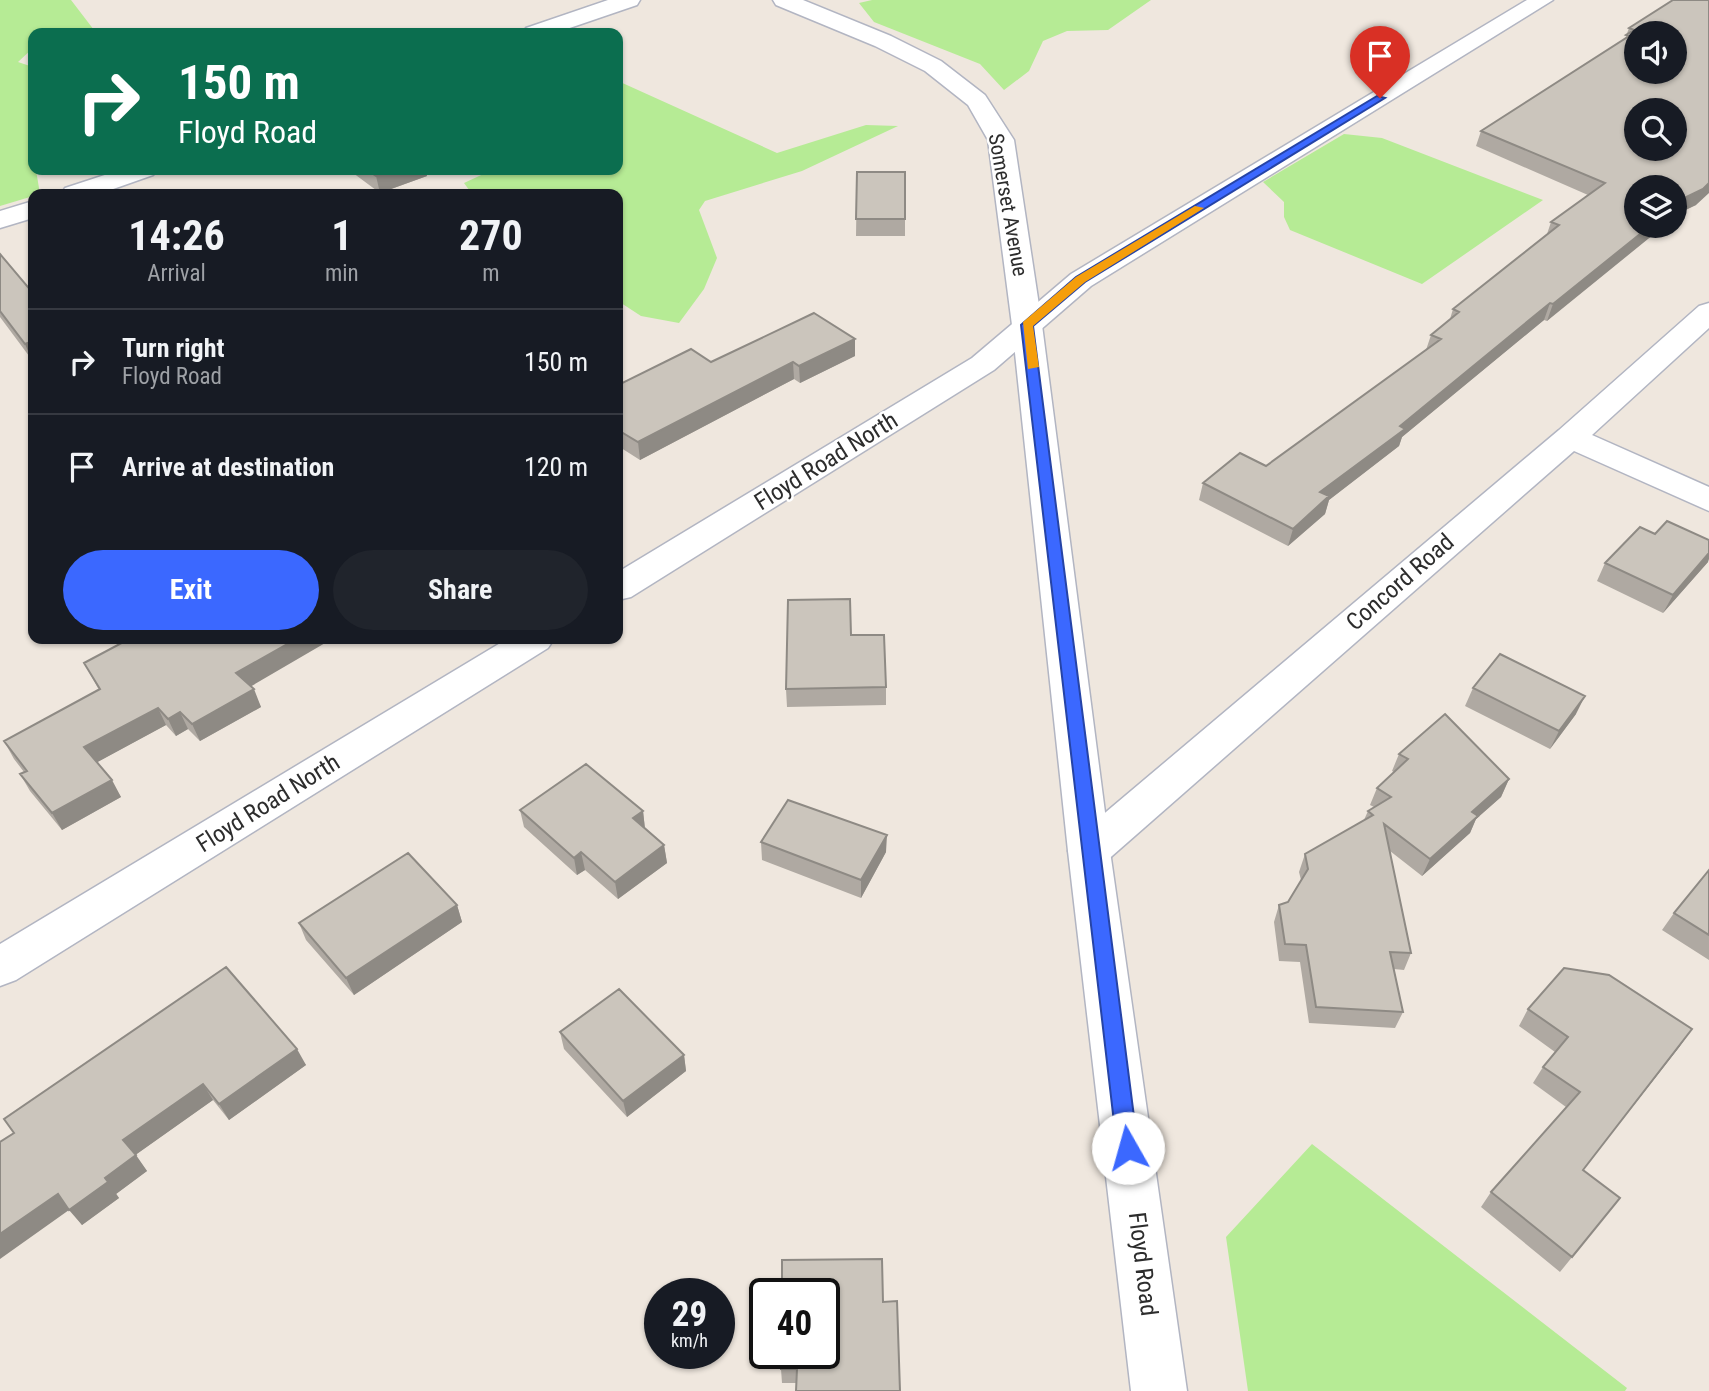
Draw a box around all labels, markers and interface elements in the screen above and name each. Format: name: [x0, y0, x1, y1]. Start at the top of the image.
map controls: [1624, 21, 1687, 238]
button: sound: [1624, 21, 1687, 84]
pin: [1350, 26, 1410, 98]
icon: arrive: [1361, 37, 1399, 75]
text: 150 m: [178, 54, 300, 111]
icon: right: [63, 56, 154, 147]
button: search: [1624, 98, 1687, 161]
text: Floyd Road: [178, 113, 317, 151]
street label: Somerset Avenue: [984, 132, 1032, 278]
button: layers: [1624, 175, 1687, 238]
text: 14:26: [128, 211, 225, 260]
text: 1: [331, 211, 352, 260]
text: 270: [459, 211, 523, 260]
text: Arrival: [147, 260, 206, 287]
text: min: [325, 260, 359, 287]
text: m: [482, 260, 499, 287]
text: Turn right: [122, 333, 224, 363]
icon: right: [63, 343, 101, 381]
text: 150 m: [524, 347, 588, 377]
text: Floyd Road: [122, 363, 222, 390]
street label: Floyd Road North: [749, 406, 903, 516]
icon: arrive: [63, 448, 101, 486]
text: Arrive at destination: [122, 452, 334, 482]
text: 120 m: [524, 452, 588, 482]
street label: Concord Road: [1341, 528, 1459, 636]
button: Exit: [63, 550, 319, 630]
button: Share: [333, 550, 588, 630]
street label: Floyd Road North: [191, 748, 345, 858]
position arrow: [1091, 1111, 1165, 1185]
street label: Floyd Road: [1123, 1210, 1163, 1318]
speed limit sign: 40: [749, 1278, 840, 1369]
text: 29: [672, 1294, 707, 1335]
text: km/h: [671, 1330, 708, 1351]

